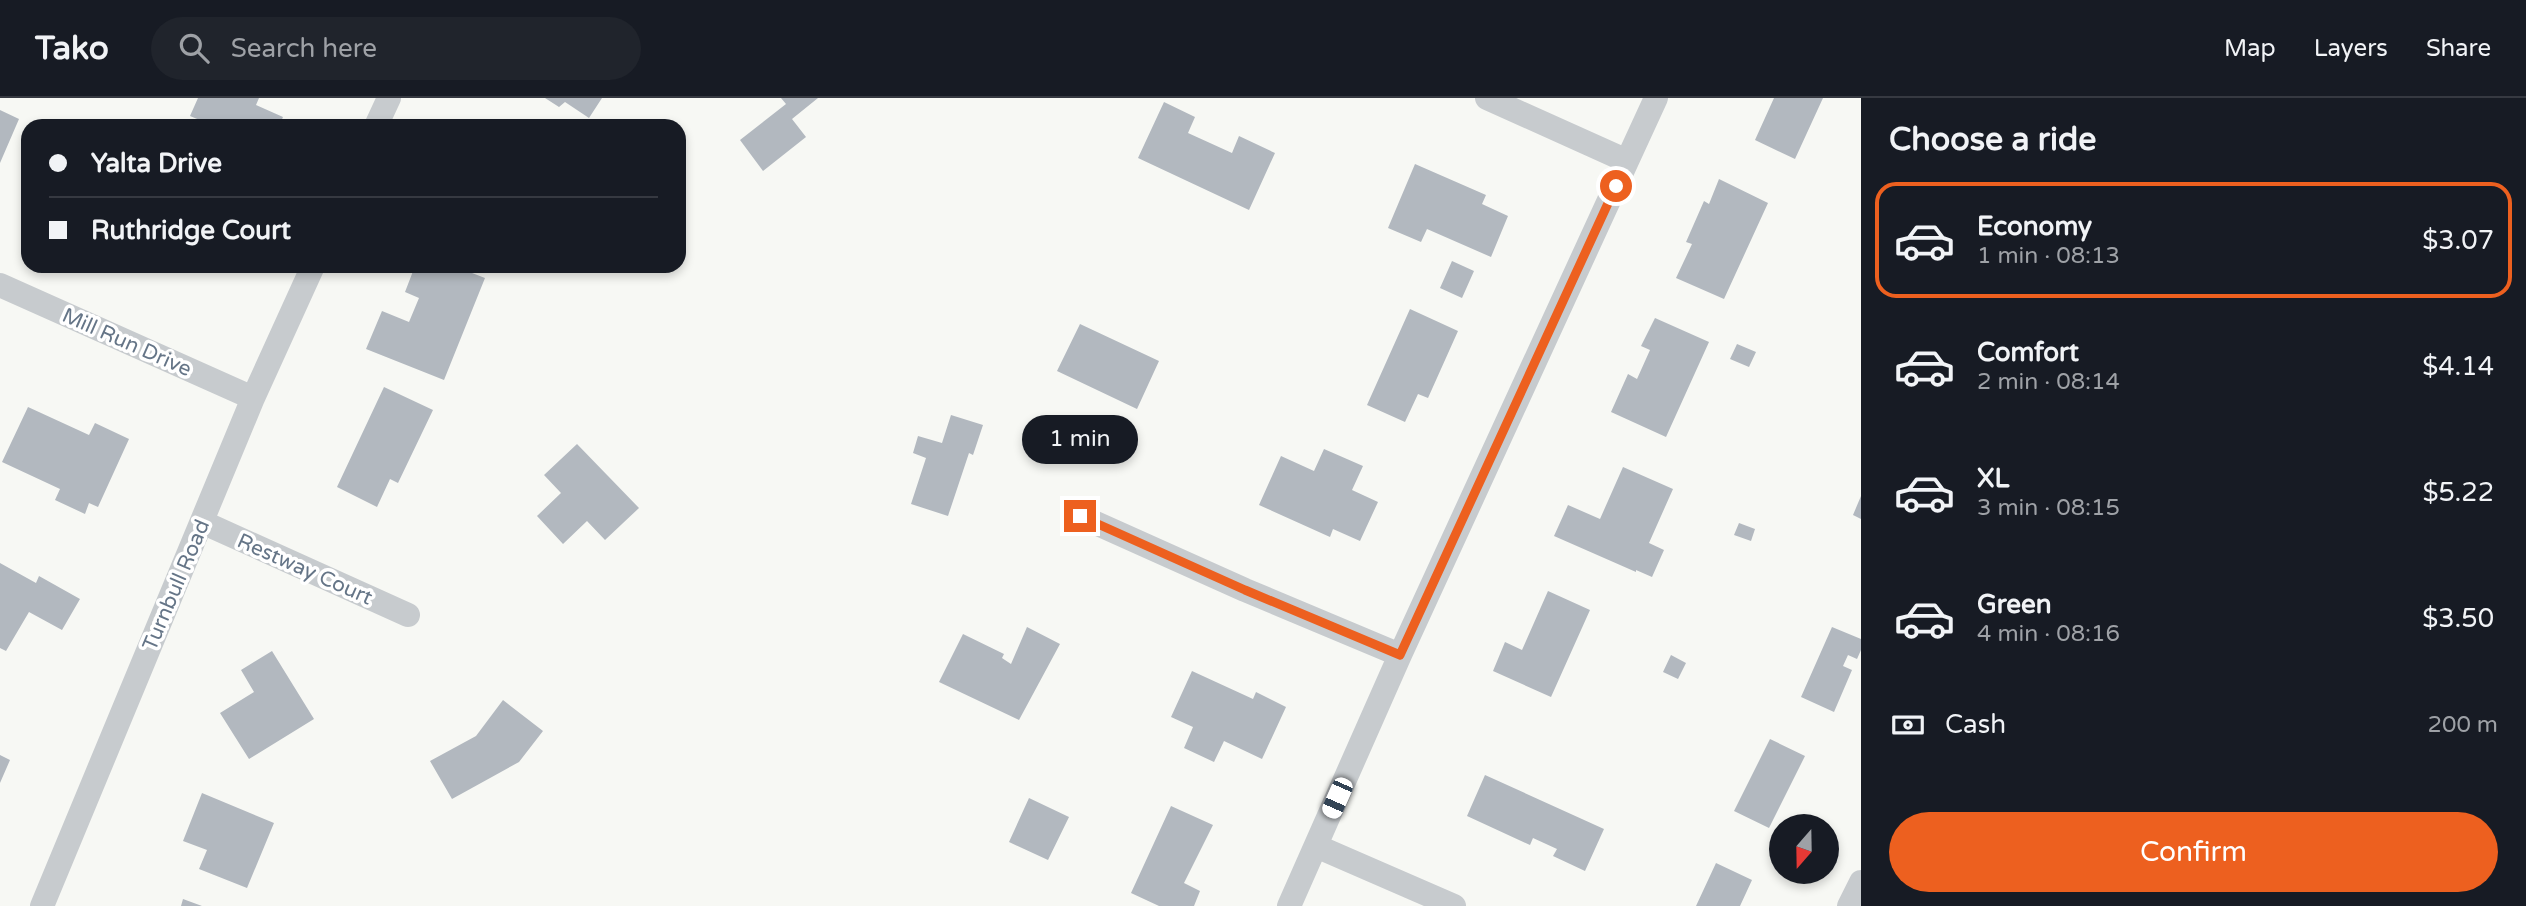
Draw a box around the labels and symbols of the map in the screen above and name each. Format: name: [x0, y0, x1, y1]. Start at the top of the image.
route start: [1600, 170, 1632, 202]
street label: Mill Run Drive: [58, 303, 195, 382]
callout: 1 min: [1022, 414, 1138, 464]
route end: [1064, 500, 1096, 532]
street label: Turnbull Road: [138, 516, 215, 654]
street label: Restway Court: [233, 528, 376, 610]
car: [1319, 775, 1356, 821]
north arrow: [1769, 814, 1839, 884]

